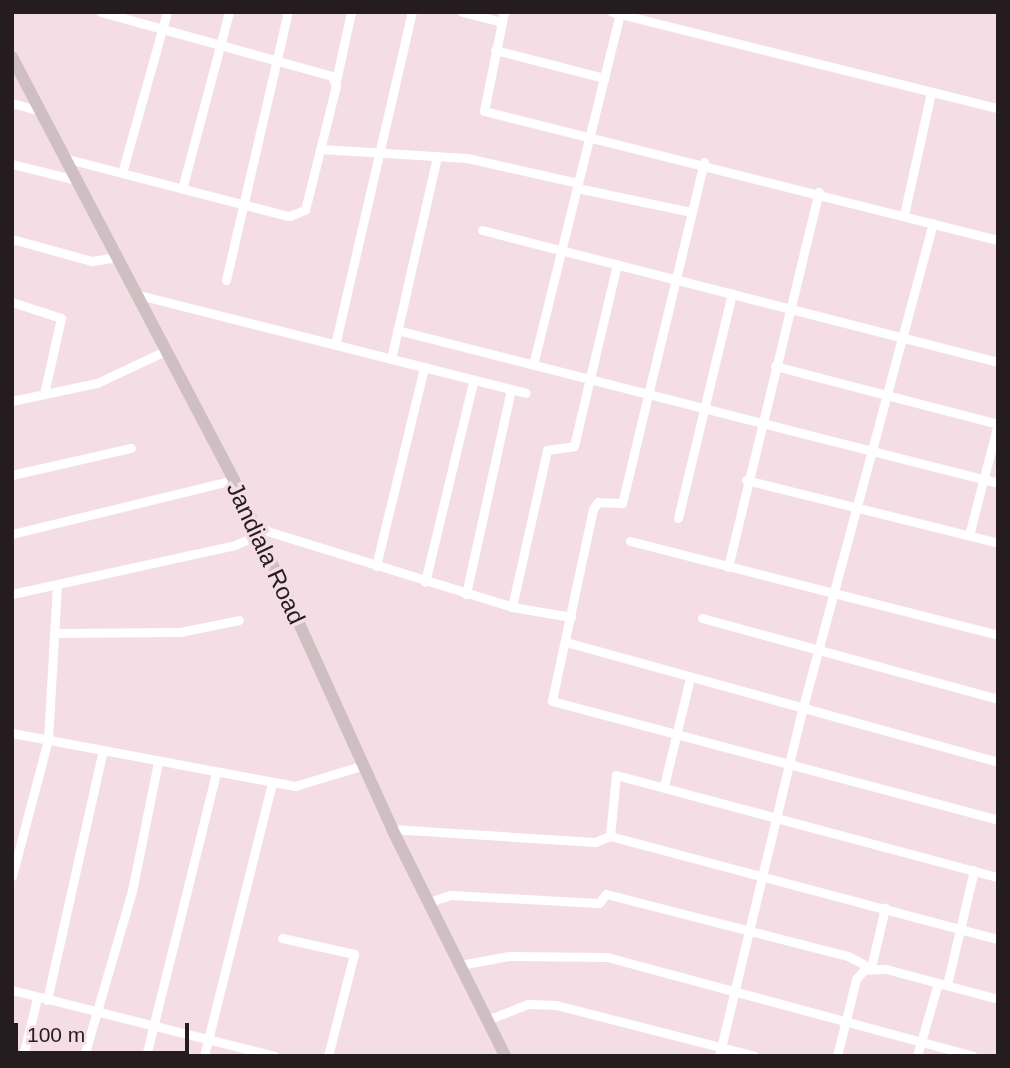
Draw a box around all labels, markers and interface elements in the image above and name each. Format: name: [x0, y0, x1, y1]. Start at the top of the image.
street label: Jandiala Road: [221, 477, 311, 629]
scale bar: [18, 1009, 192, 1052]
text: 100 m: [27, 1023, 85, 1046]

